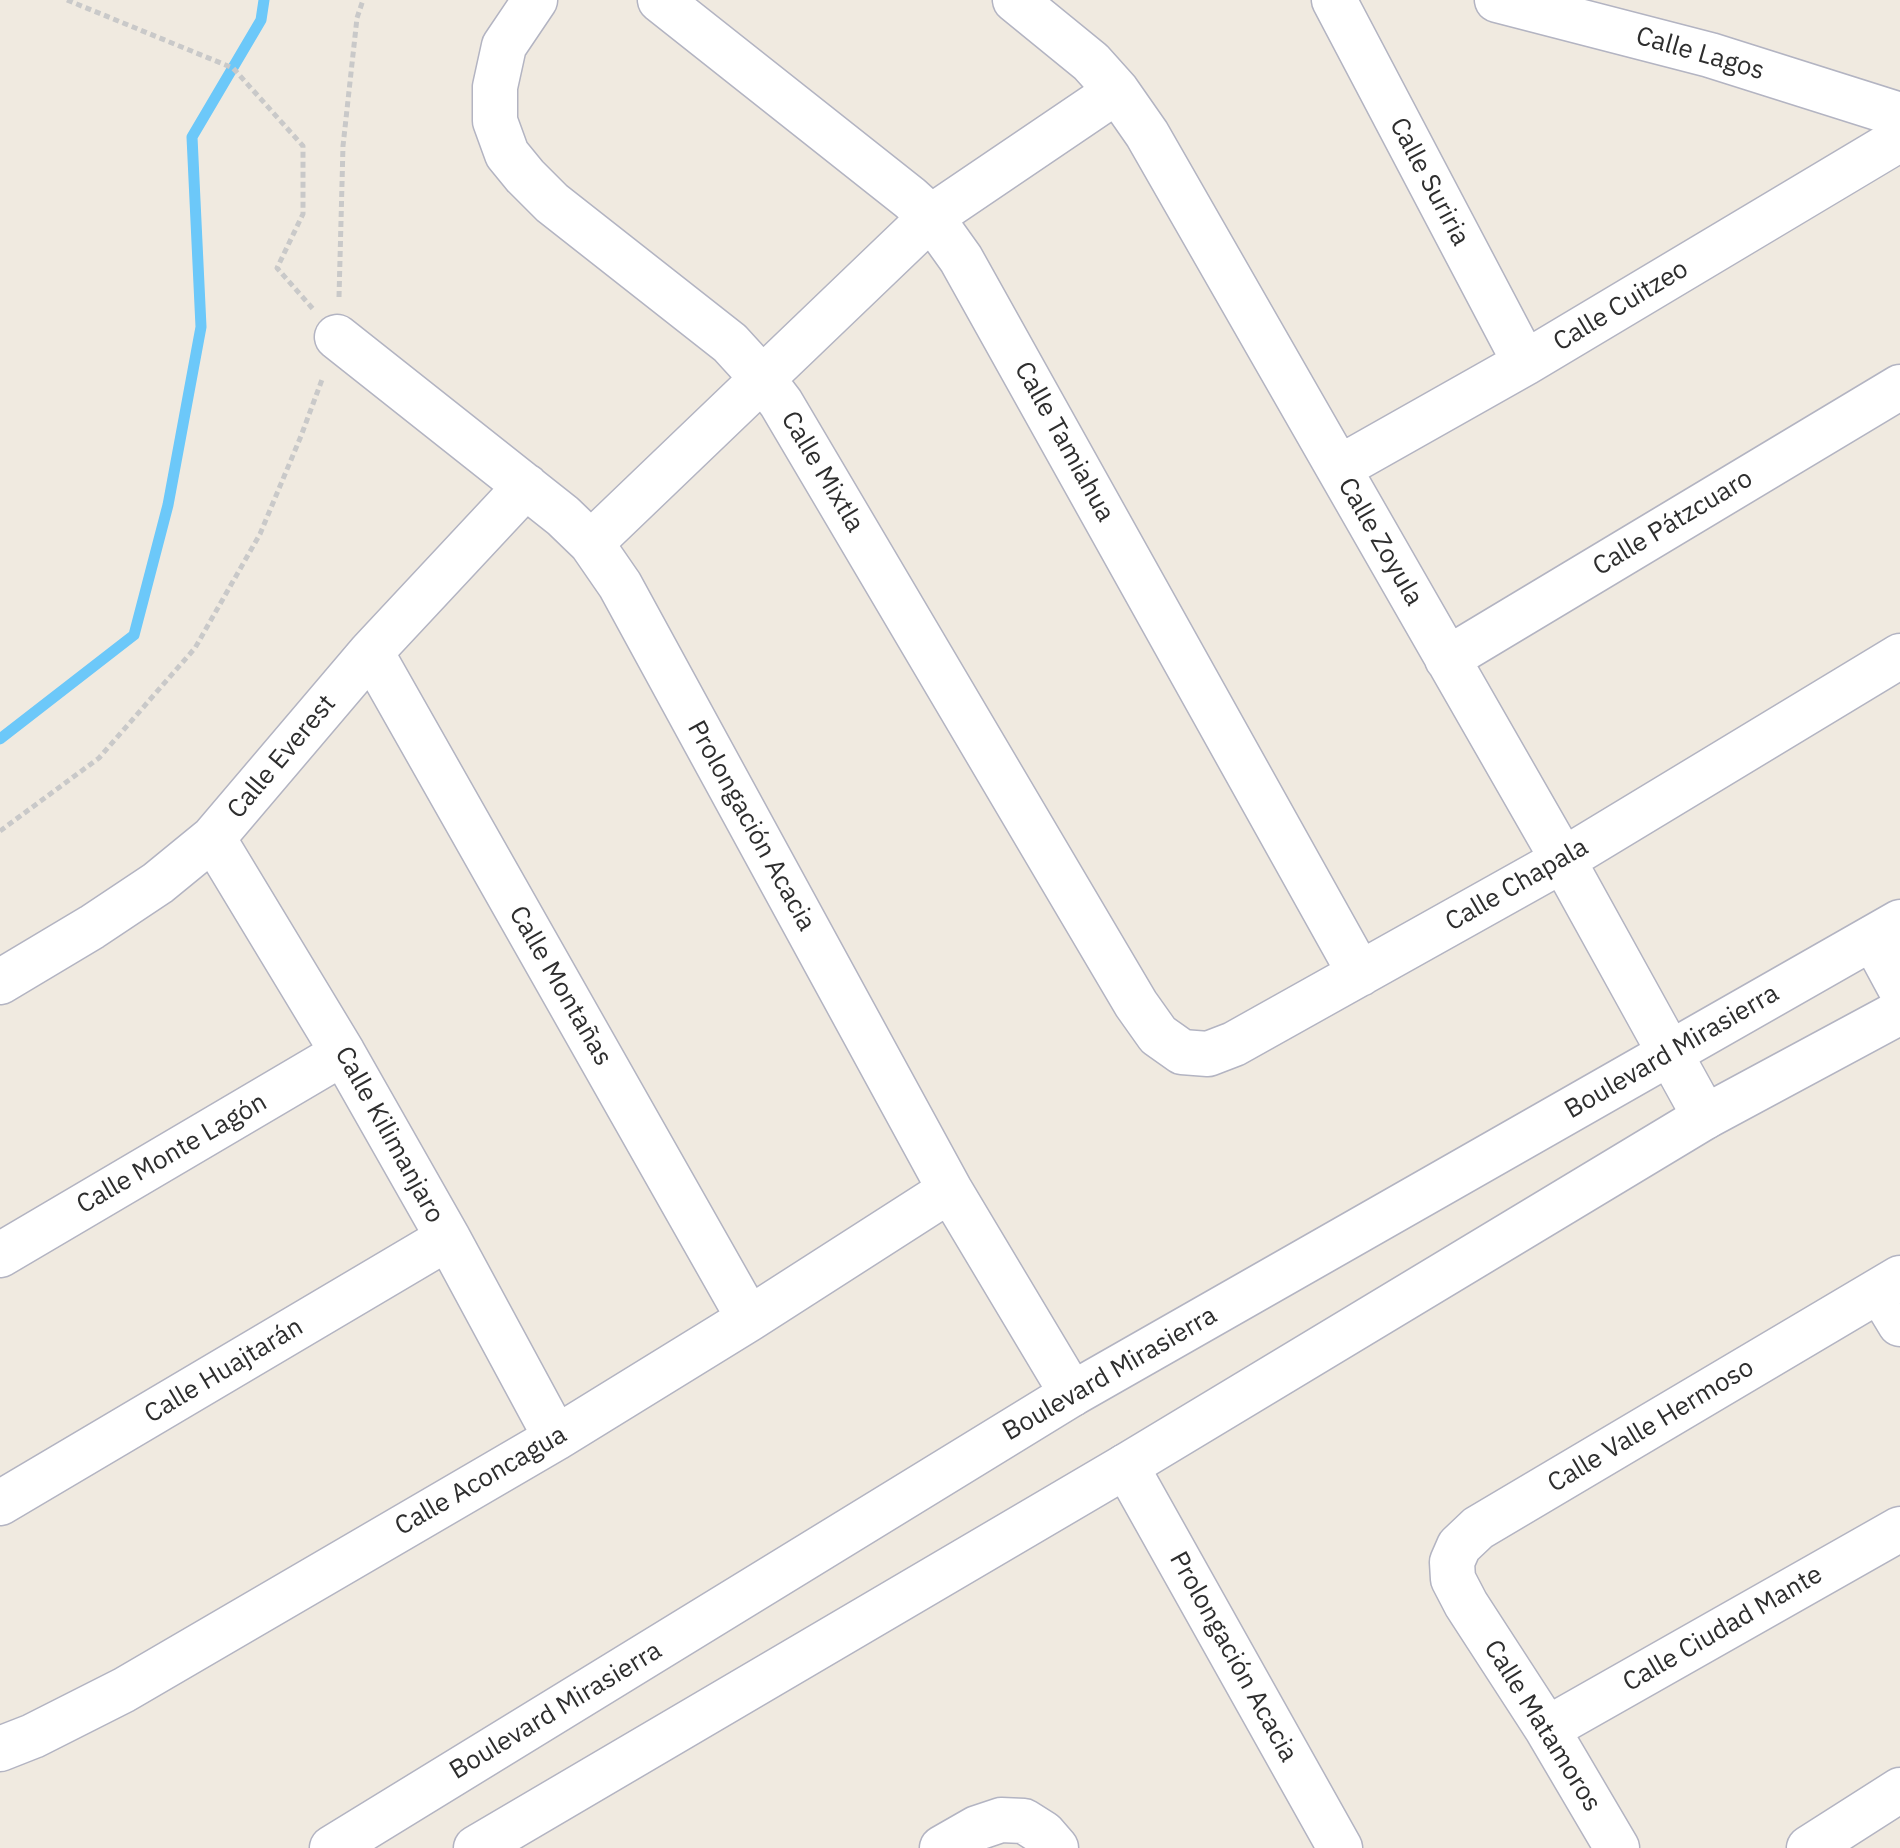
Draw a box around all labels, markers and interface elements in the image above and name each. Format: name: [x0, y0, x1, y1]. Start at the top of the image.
street label: Calle Lagos: [1632, 21, 1768, 87]
street label: Calle Suriria: [1382, 113, 1476, 251]
street label: Calle Cuitzeo: [1548, 254, 1694, 358]
street label: Calle Tamiahua: [1007, 357, 1121, 527]
street label: Calle Mixtla: [774, 406, 870, 538]
street label: Calle Pátzcuaro: [1588, 463, 1758, 583]
street label: Calle Zoyula: [1331, 472, 1429, 612]
street label: Calle Everest: [221, 689, 343, 825]
street label: Prolongación Acacia: [680, 715, 822, 937]
street label: Calle Chapala: [1440, 832, 1594, 938]
street label: Calle Montañas: [502, 901, 618, 1071]
street label: Boulevard Mirasierra: [1560, 978, 1784, 1126]
street label: Calle Kilimanjaro: [328, 1041, 450, 1229]
street label: Calle Monte Lagón: [71, 1087, 273, 1221]
street label: Boulevard Mirasierra: [998, 1300, 1222, 1448]
street label: Calle Huajtarán: [139, 1312, 309, 1430]
street label: Calle Valle Hermoso: [1542, 1352, 1760, 1500]
street label: Calle Aconcagua: [390, 1419, 572, 1543]
street label: Prolongación Acacia: [1162, 1546, 1304, 1768]
street label: Calle Ciudad Mante: [1618, 1559, 1828, 1699]
street label: Calle Matamoros: [1477, 1634, 1607, 1818]
street label: Boulevard Mirasierra: [444, 1635, 668, 1787]

